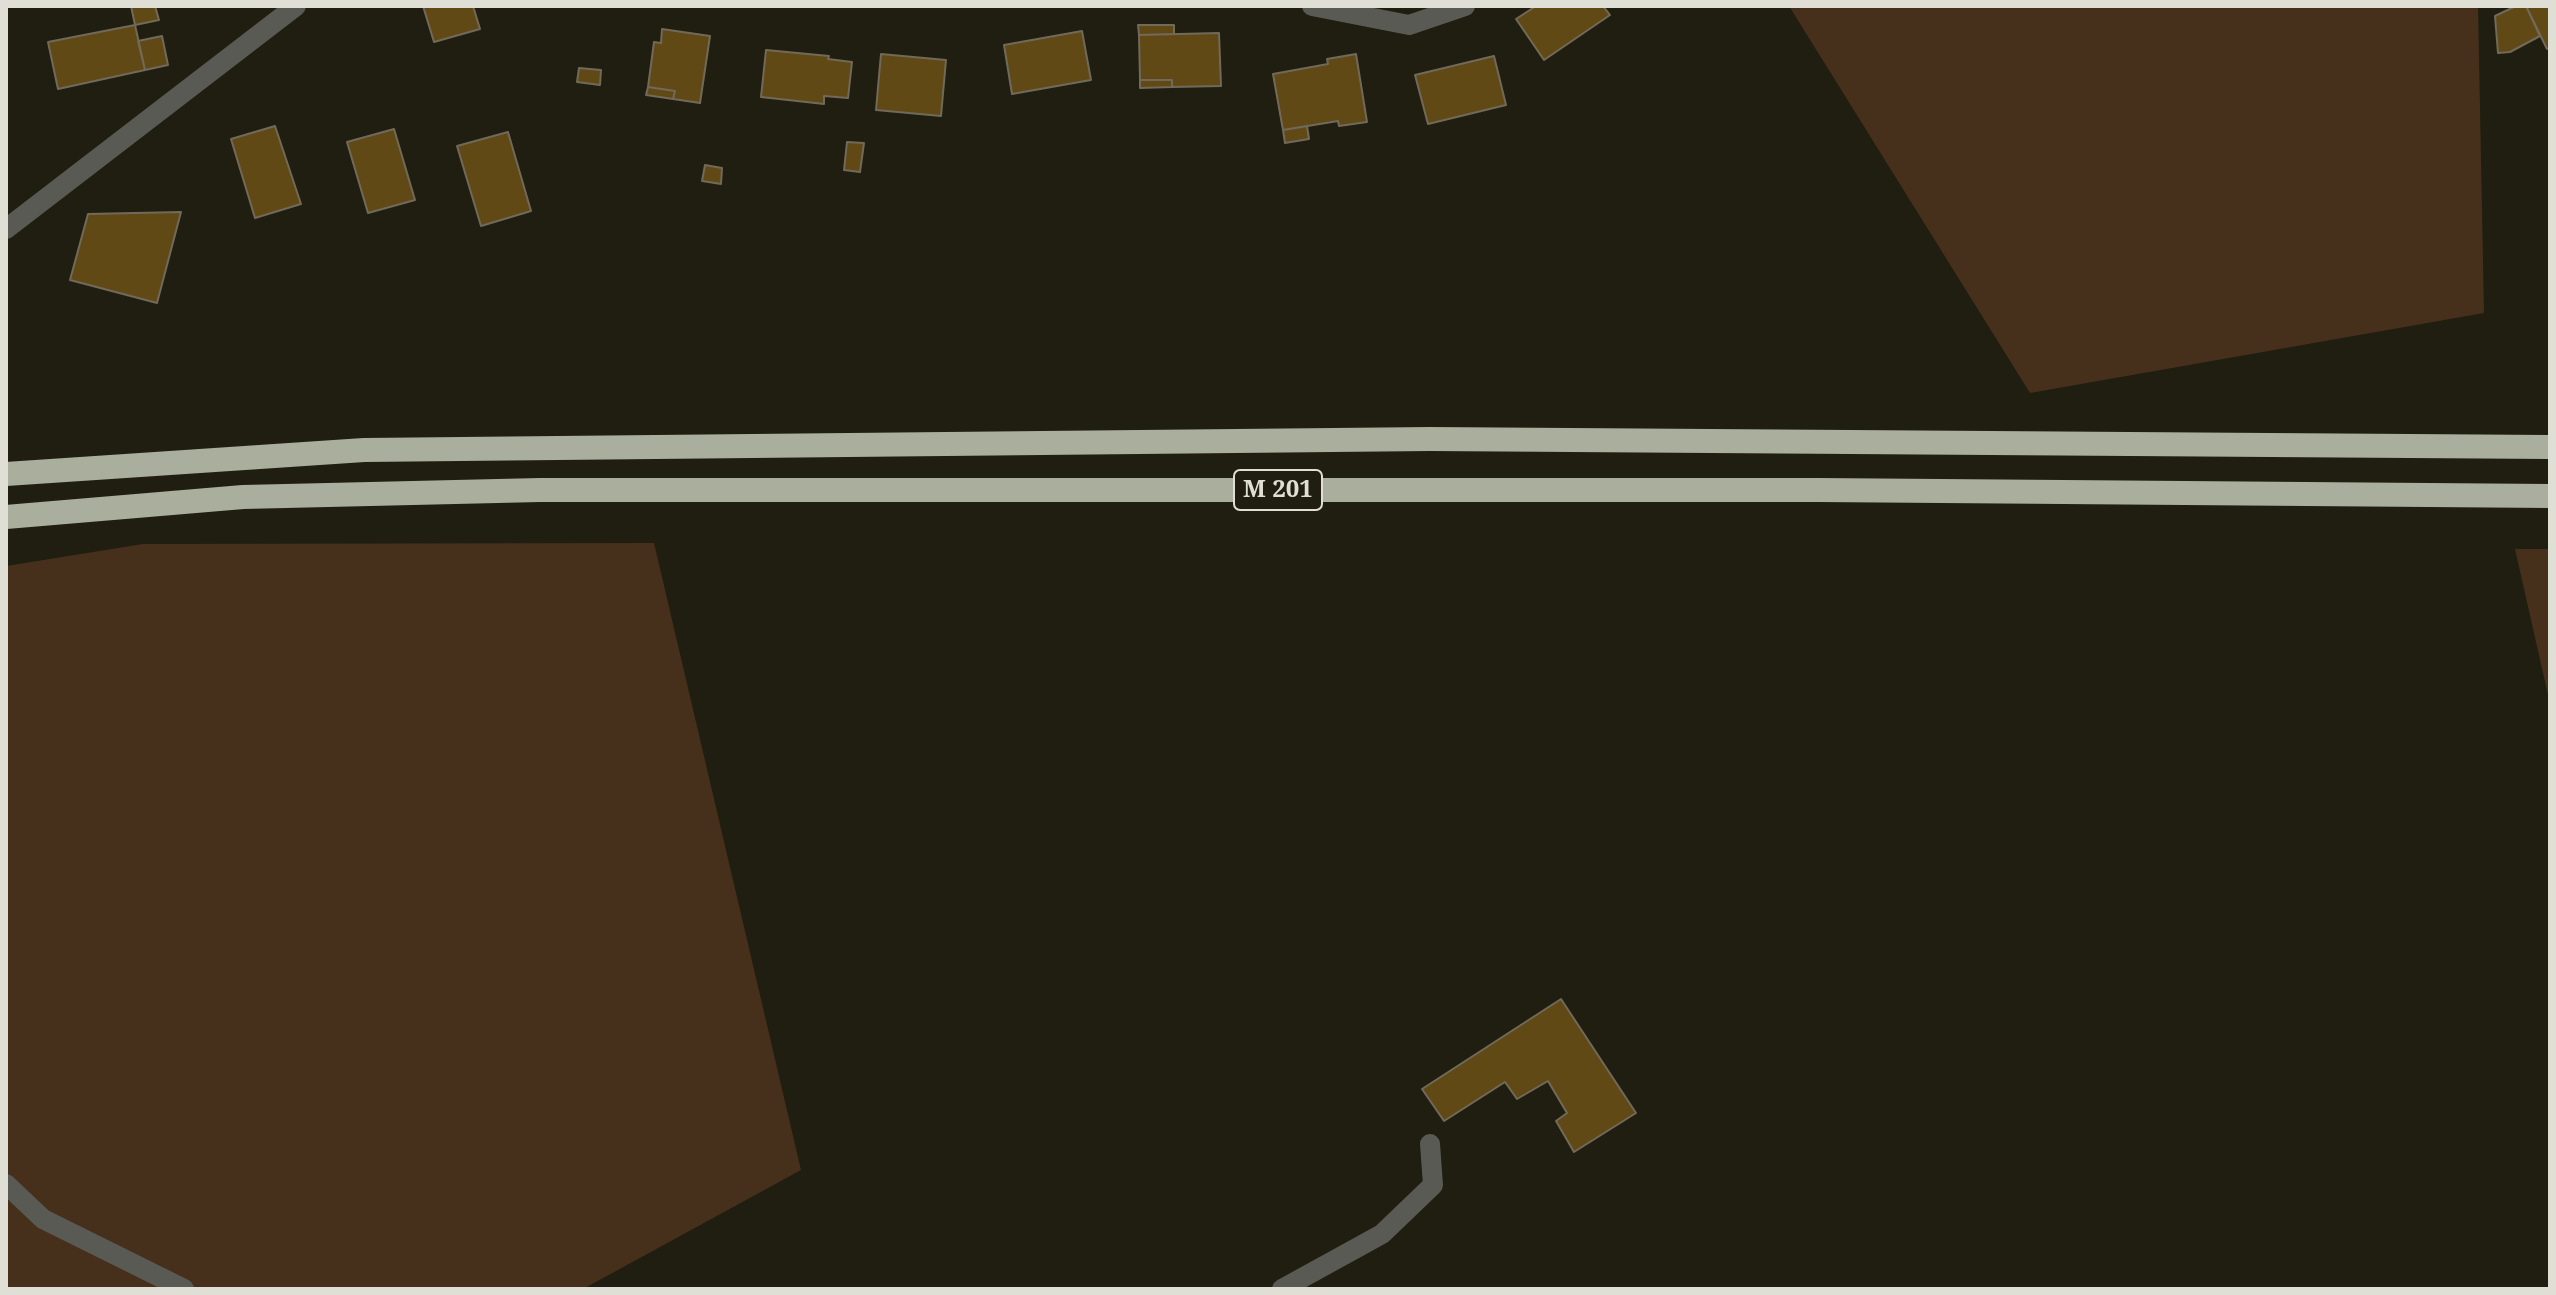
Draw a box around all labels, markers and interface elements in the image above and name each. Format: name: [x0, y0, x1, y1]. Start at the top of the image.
road number: M 201: [1234, 470, 1322, 510]

